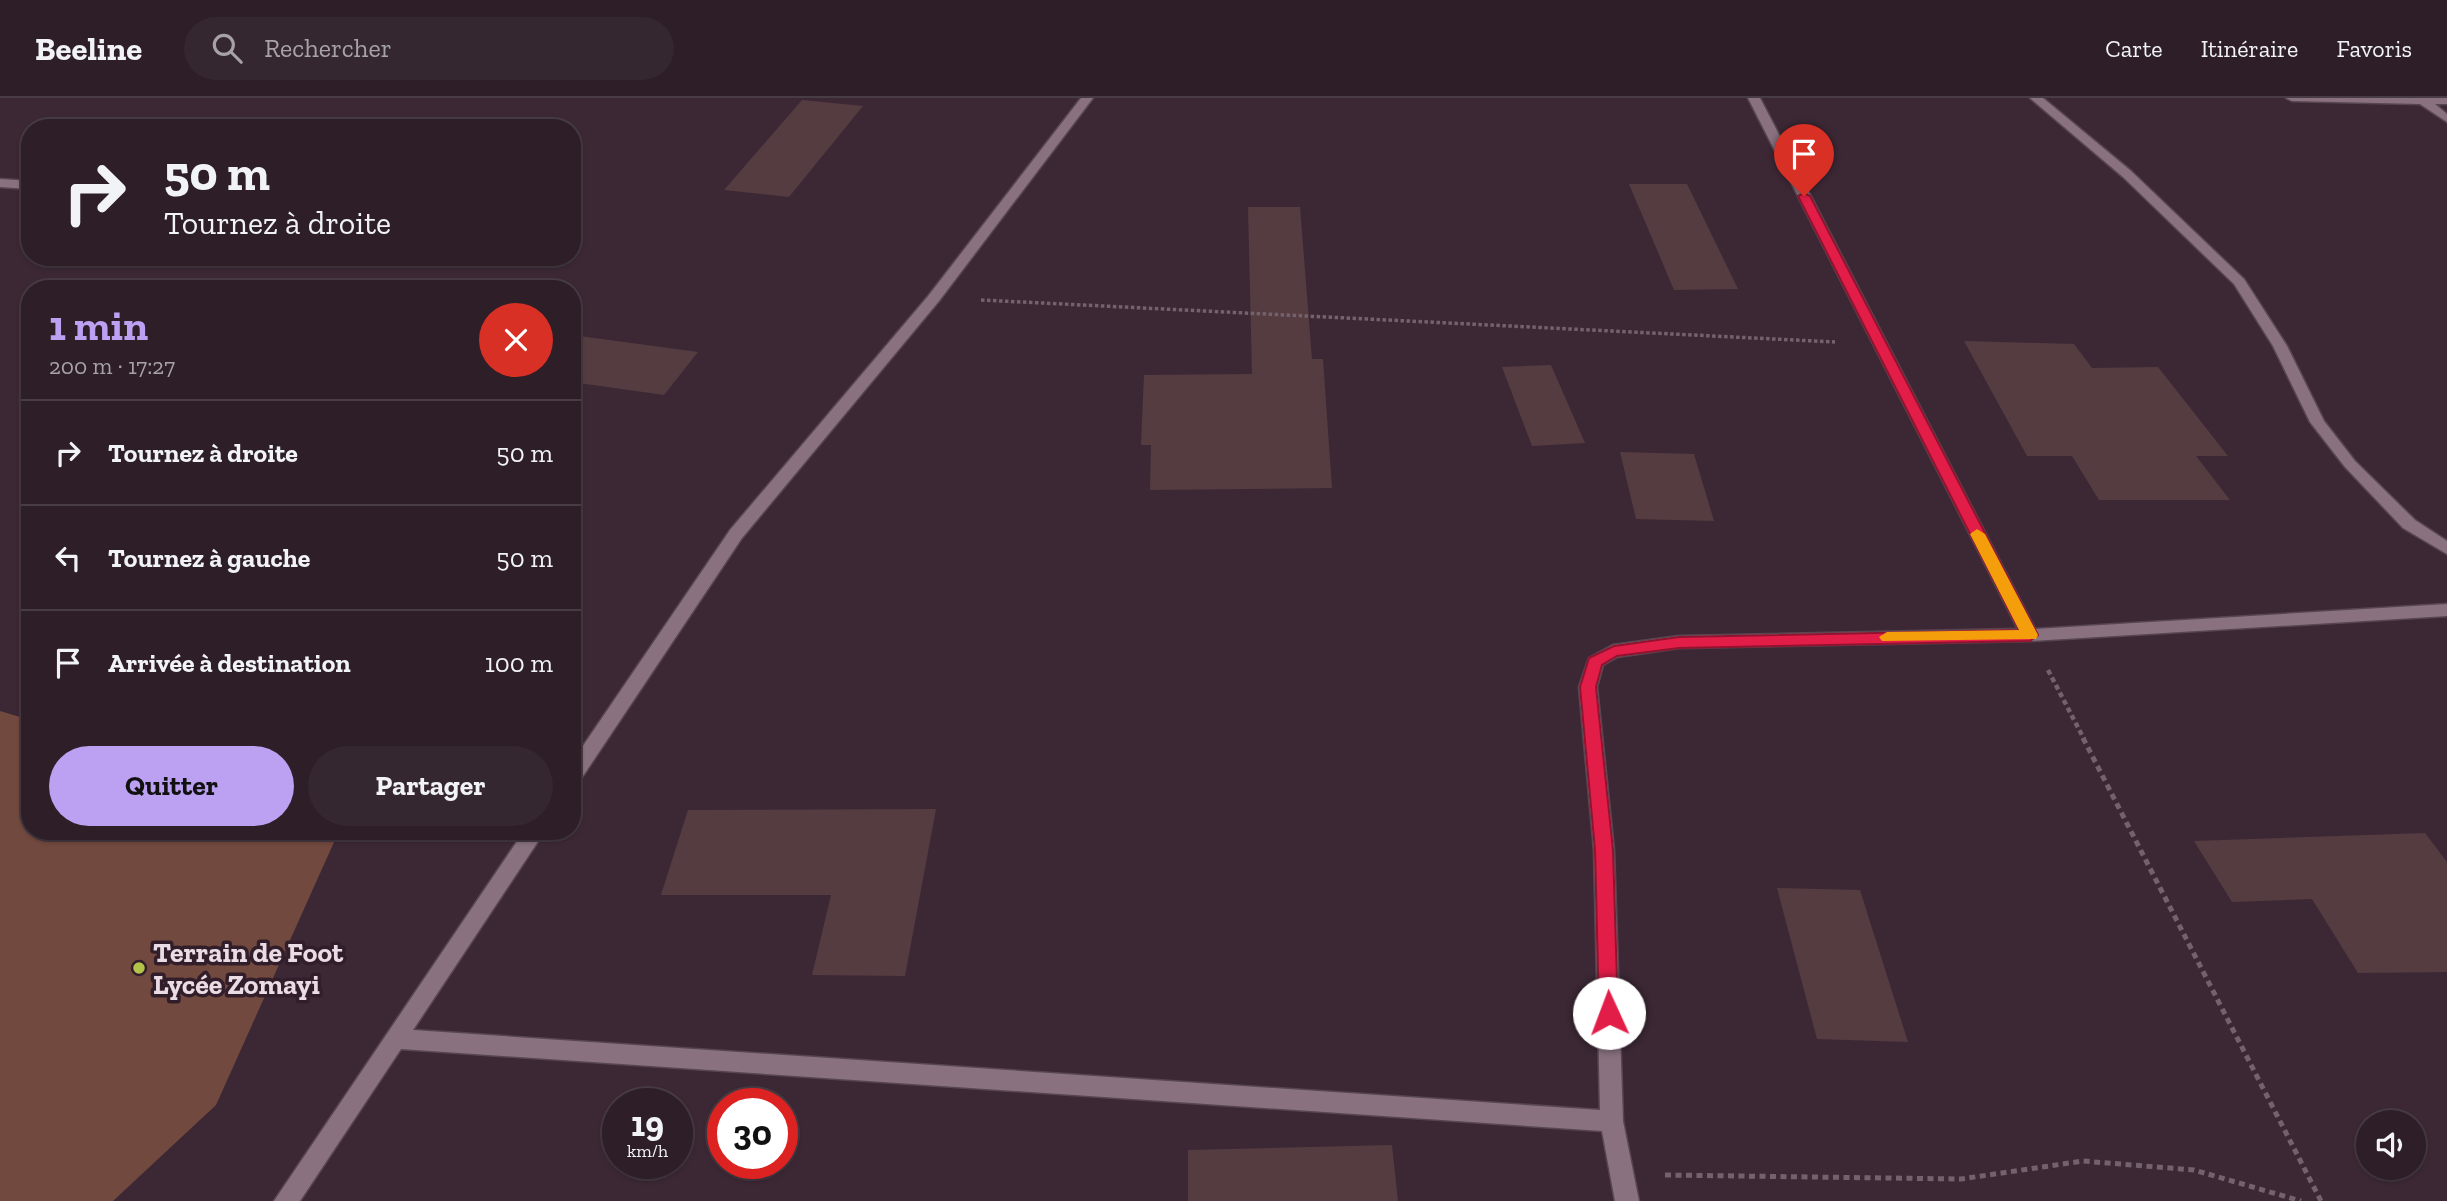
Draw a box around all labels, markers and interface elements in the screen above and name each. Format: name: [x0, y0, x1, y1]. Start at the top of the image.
search box: [184, 17, 674, 80]
text: Beeline: [35, 29, 142, 68]
icon: search: [208, 29, 246, 67]
text: Rechercher: [264, 32, 392, 64]
text: Carte: [2105, 34, 2163, 63]
text: Itinéraire: [2201, 34, 2298, 63]
text: Favoris: [2336, 34, 2412, 63]
pin: [1774, 124, 1834, 196]
icon: arrive: [1785, 135, 1823, 173]
text: 50 m: [164, 144, 270, 203]
icon: right: [49, 147, 140, 238]
text: Tournez à droite: [164, 204, 391, 242]
text: 1 min: [49, 300, 148, 351]
button: close: [479, 303, 553, 377]
text: 200 m · 17:27: [49, 352, 175, 380]
icon: right: [49, 434, 87, 472]
text: Tournez à droite: [108, 437, 298, 469]
text: 50 m: [496, 437, 553, 469]
icon: left: [49, 539, 87, 577]
text: Tournez à gauche: [108, 542, 310, 574]
text: 50 m: [496, 542, 553, 574]
icon: arrive: [49, 644, 87, 682]
text: Arrivée à destination: [108, 647, 351, 679]
text: 100 m: [485, 647, 553, 679]
button: Quitter: [49, 746, 294, 826]
button: Partager: [308, 746, 553, 826]
place label: Terrain de Foot Lycée Zomayi: [153, 936, 344, 1001]
marker: Terrain de Foot Lycée Zomayi: [131, 960, 147, 976]
position arrow: [1572, 976, 1646, 1050]
speed limit sign: 30: [707, 1088, 798, 1179]
text: 19: [631, 1103, 664, 1145]
map controls: [2356, 1110, 2426, 1180]
button: sound: [2356, 1110, 2426, 1180]
text: km/h: [627, 1140, 668, 1162]

